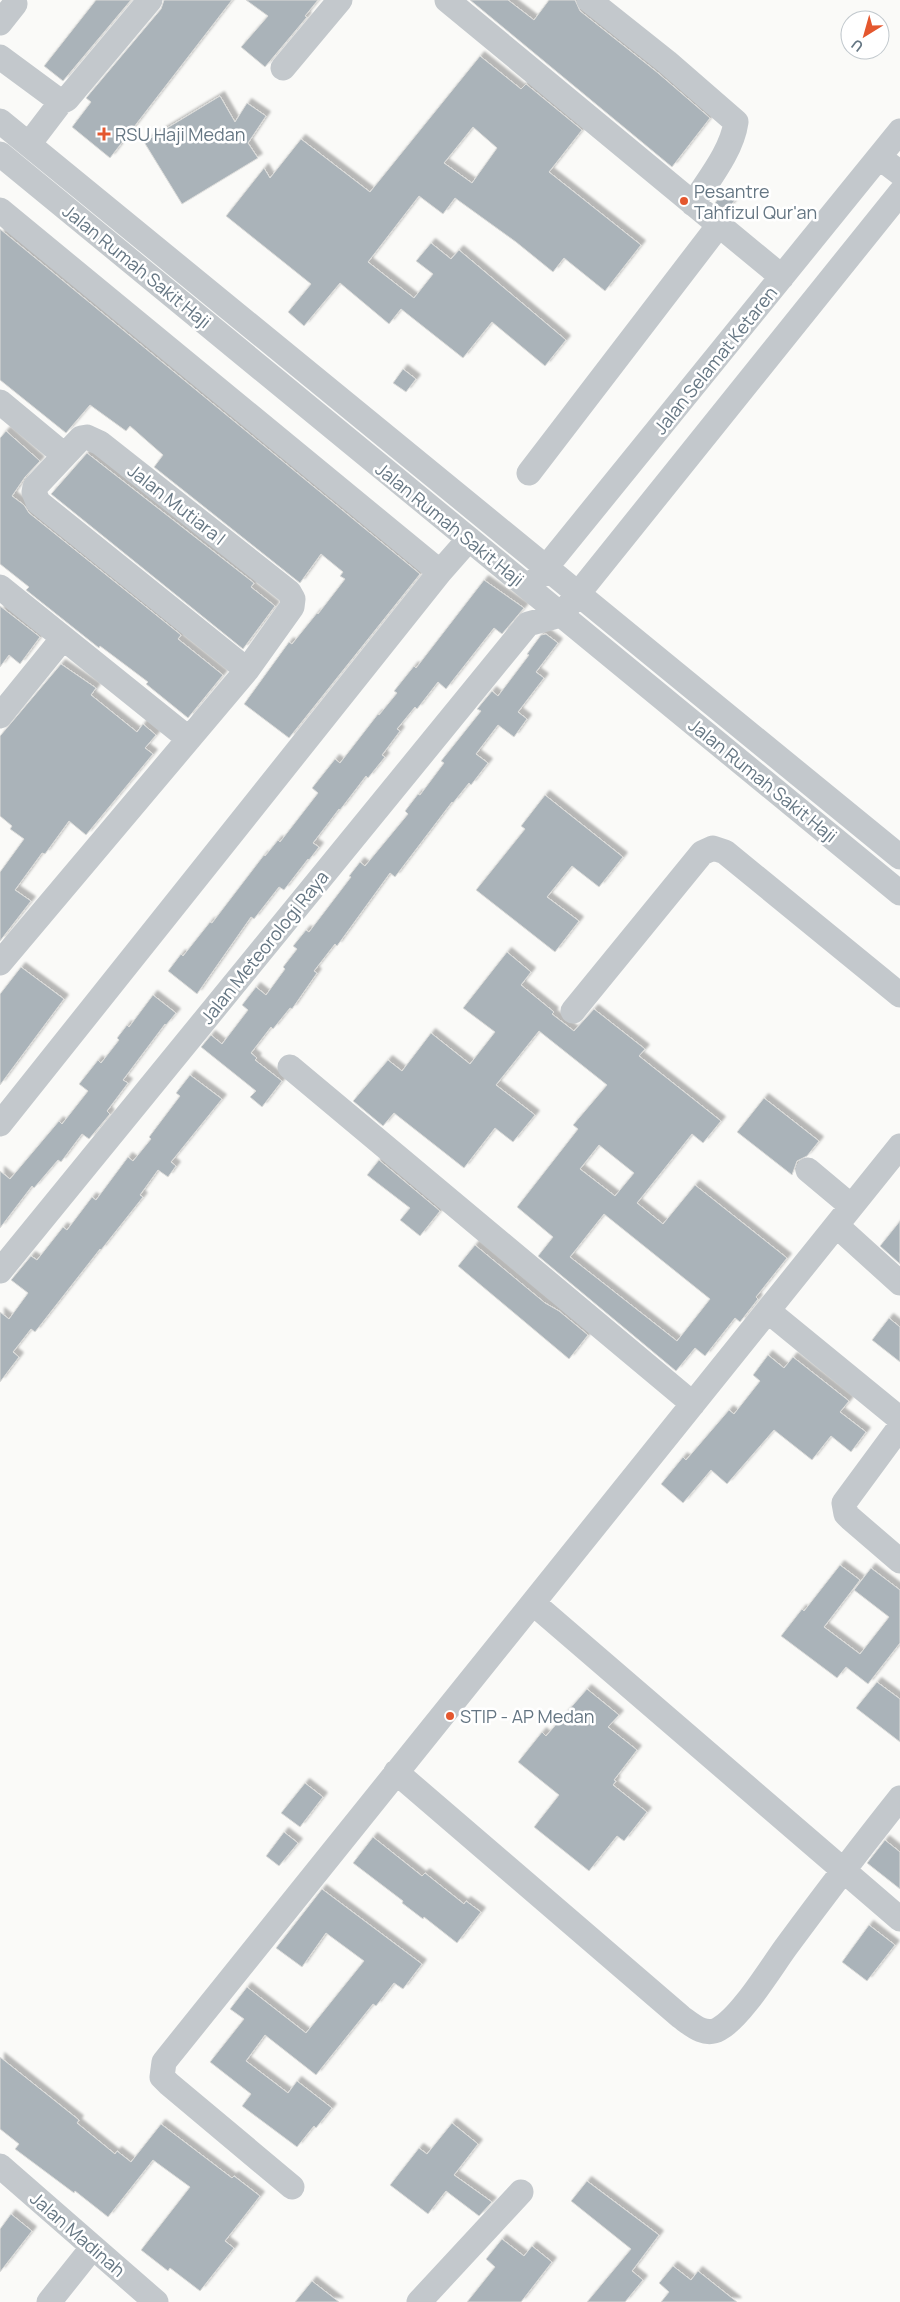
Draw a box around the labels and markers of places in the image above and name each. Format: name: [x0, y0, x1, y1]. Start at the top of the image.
place label: RSU Haji Medan: [115, 122, 245, 146]
marker: RSU Haji Medan: [97, 127, 111, 141]
place label: Pesantre Tahfizul Qur'an: [694, 179, 817, 224]
marker: Pesantre Tahfizul Qur'an: [678, 195, 690, 207]
place label: STIP - AP Medan: [460, 1704, 595, 1728]
marker: STIP - AP Medan: [444, 1710, 456, 1722]

